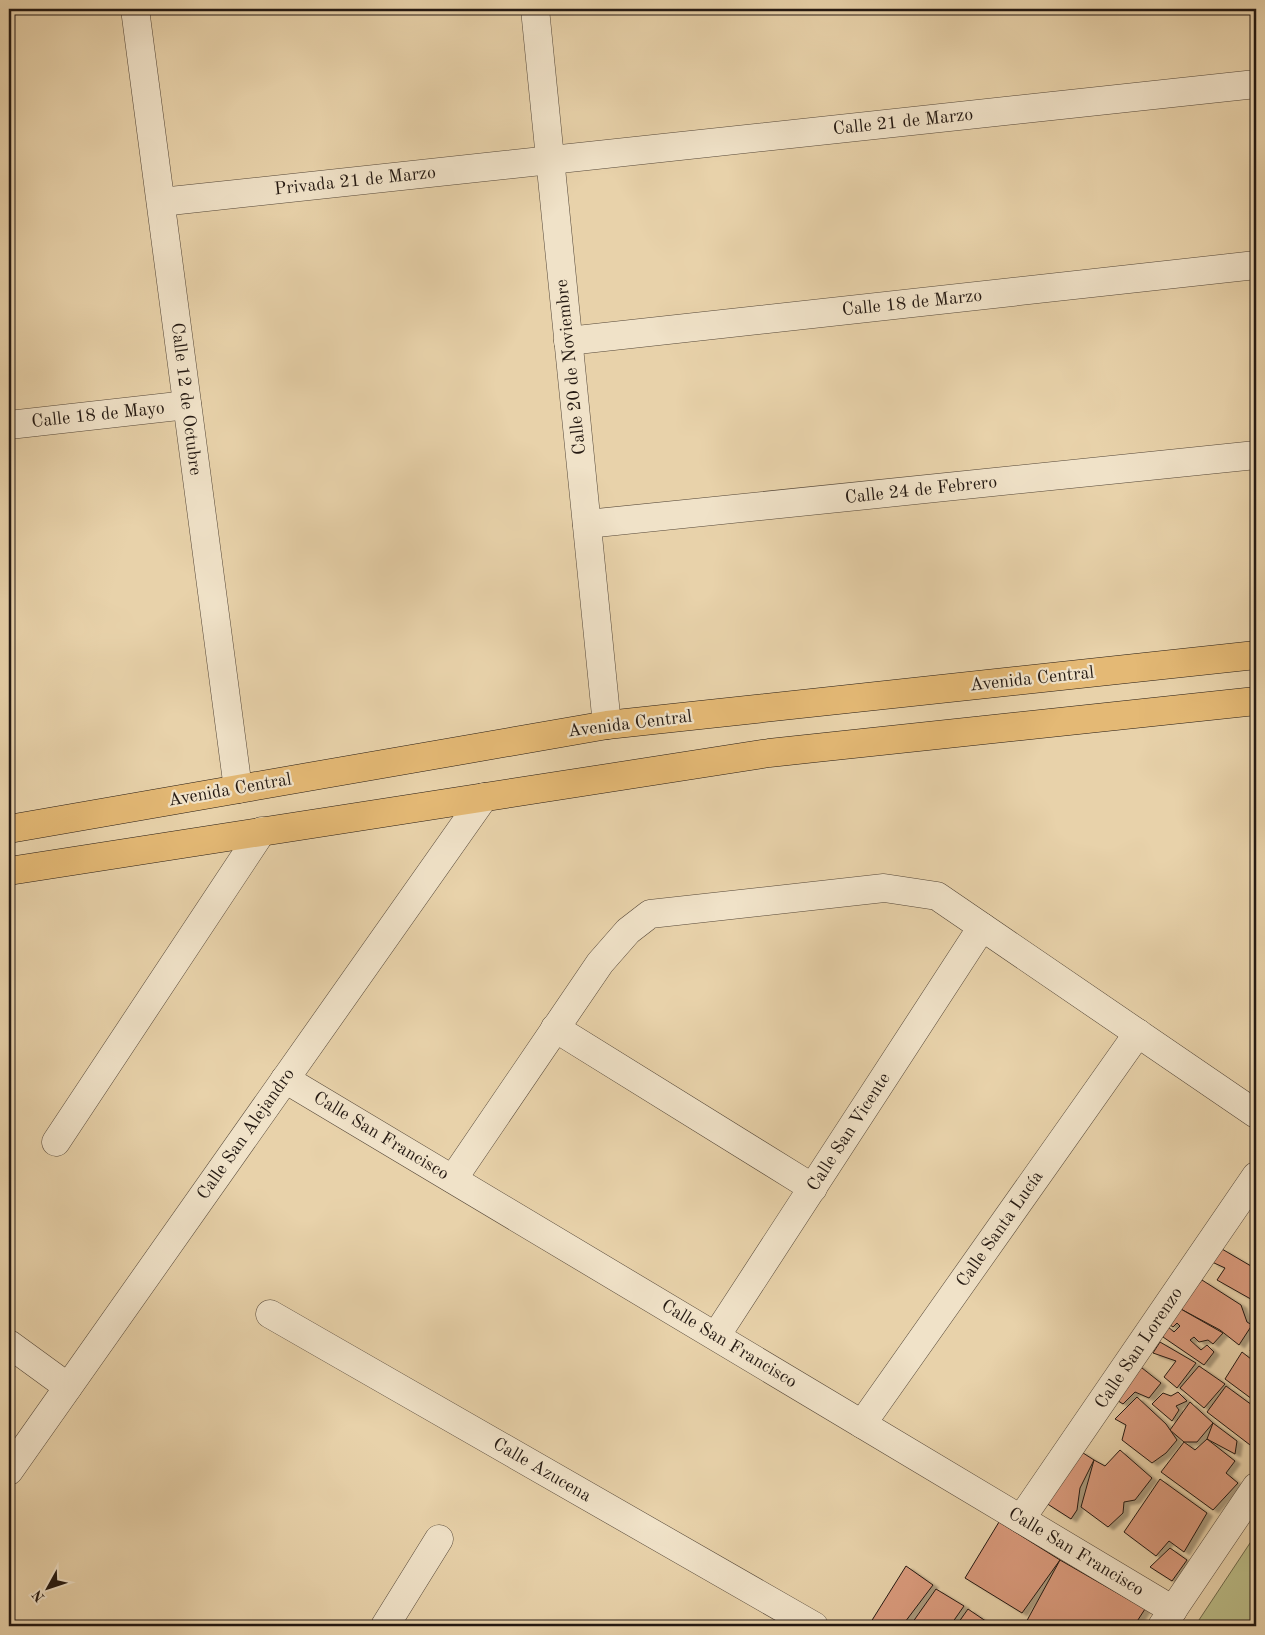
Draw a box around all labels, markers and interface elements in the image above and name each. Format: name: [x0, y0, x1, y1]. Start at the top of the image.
street label: Calle 21 de Marzo: [832, 106, 974, 138]
street label: Privada 21 de Marzo: [273, 164, 437, 198]
street label: Calle 20 de Noviembre: [553, 278, 589, 456]
street label: Calle 18 de Marzo: [841, 287, 983, 319]
street label: Calle 12 de Octubre: [168, 322, 204, 476]
street label: Calle 18 de Mayo: [30, 399, 166, 431]
street label: Calle 24 de Febrero: [844, 473, 998, 507]
street label: Avenida Central: [969, 664, 1095, 694]
street label: Avenida Central: [567, 707, 693, 741]
street label: Avenida Central: [167, 770, 293, 810]
street label: Calle San Alejandro: [194, 1065, 298, 1203]
street label: Calle San Vicente: [804, 1070, 894, 1194]
street label: Calle San Francisco: [310, 1089, 452, 1183]
street label: Calle Santa Lucía: [953, 1168, 1047, 1290]
street label: Calle San Lorenzo: [1092, 1284, 1186, 1412]
street label: Calle San Francisco: [658, 1297, 800, 1391]
street label: Calle Azucena: [490, 1435, 594, 1505]
street label: Calle San Francisco: [1005, 1505, 1147, 1599]
north arrow: [22, 1562, 72, 1612]
text: N: [30, 1587, 48, 1604]

